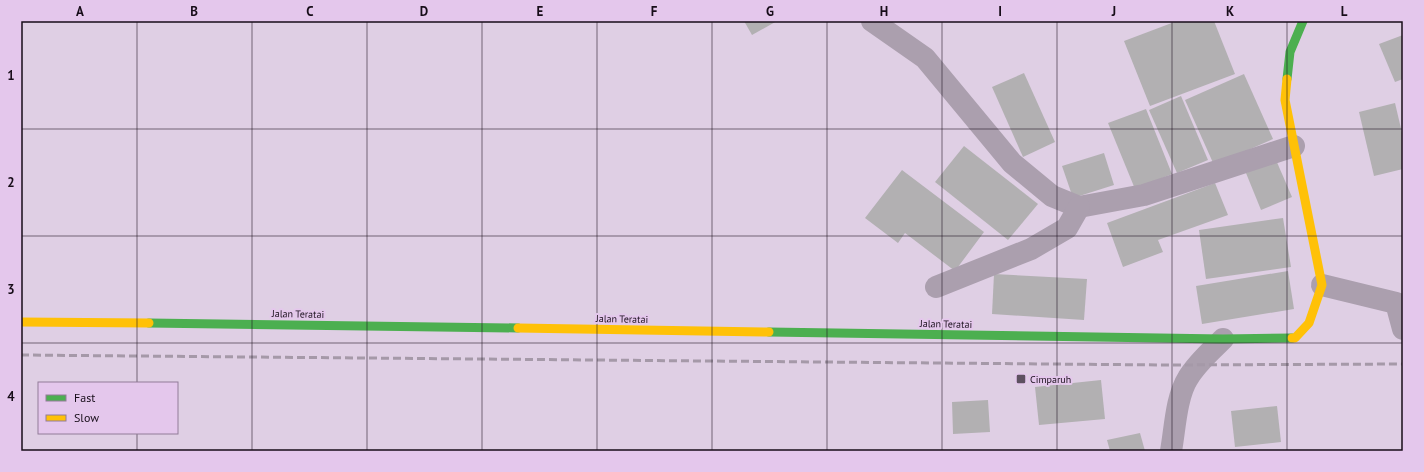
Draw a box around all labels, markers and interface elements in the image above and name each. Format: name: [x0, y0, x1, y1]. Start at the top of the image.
text: A: [76, 3, 84, 20]
text: B: [190, 3, 198, 20]
text: C: [306, 3, 314, 20]
text: D: [420, 3, 428, 20]
text: E: [537, 3, 544, 20]
text: F: [651, 3, 658, 20]
text: G: [766, 3, 774, 20]
text: H: [880, 3, 888, 20]
text: I: [998, 3, 1002, 20]
text: J: [1111, 3, 1116, 20]
text: K: [1226, 3, 1234, 20]
text: L: [1341, 3, 1348, 20]
text: 1: [7, 67, 15, 84]
text: 2: [7, 174, 15, 191]
text: 3: [7, 281, 15, 298]
street label: Jalan Teratai: [271, 307, 324, 321]
street label: Jalan Teratai: [595, 312, 648, 326]
street label: Jalan Teratai: [919, 317, 972, 331]
marker: Cimparuh: [1015, 373, 1027, 385]
place label: Cimparuh: [1030, 373, 1071, 386]
legend: [38, 382, 178, 434]
text: 4: [7, 388, 15, 405]
text: Fast: [74, 390, 95, 405]
text: Slow: [74, 410, 99, 425]

